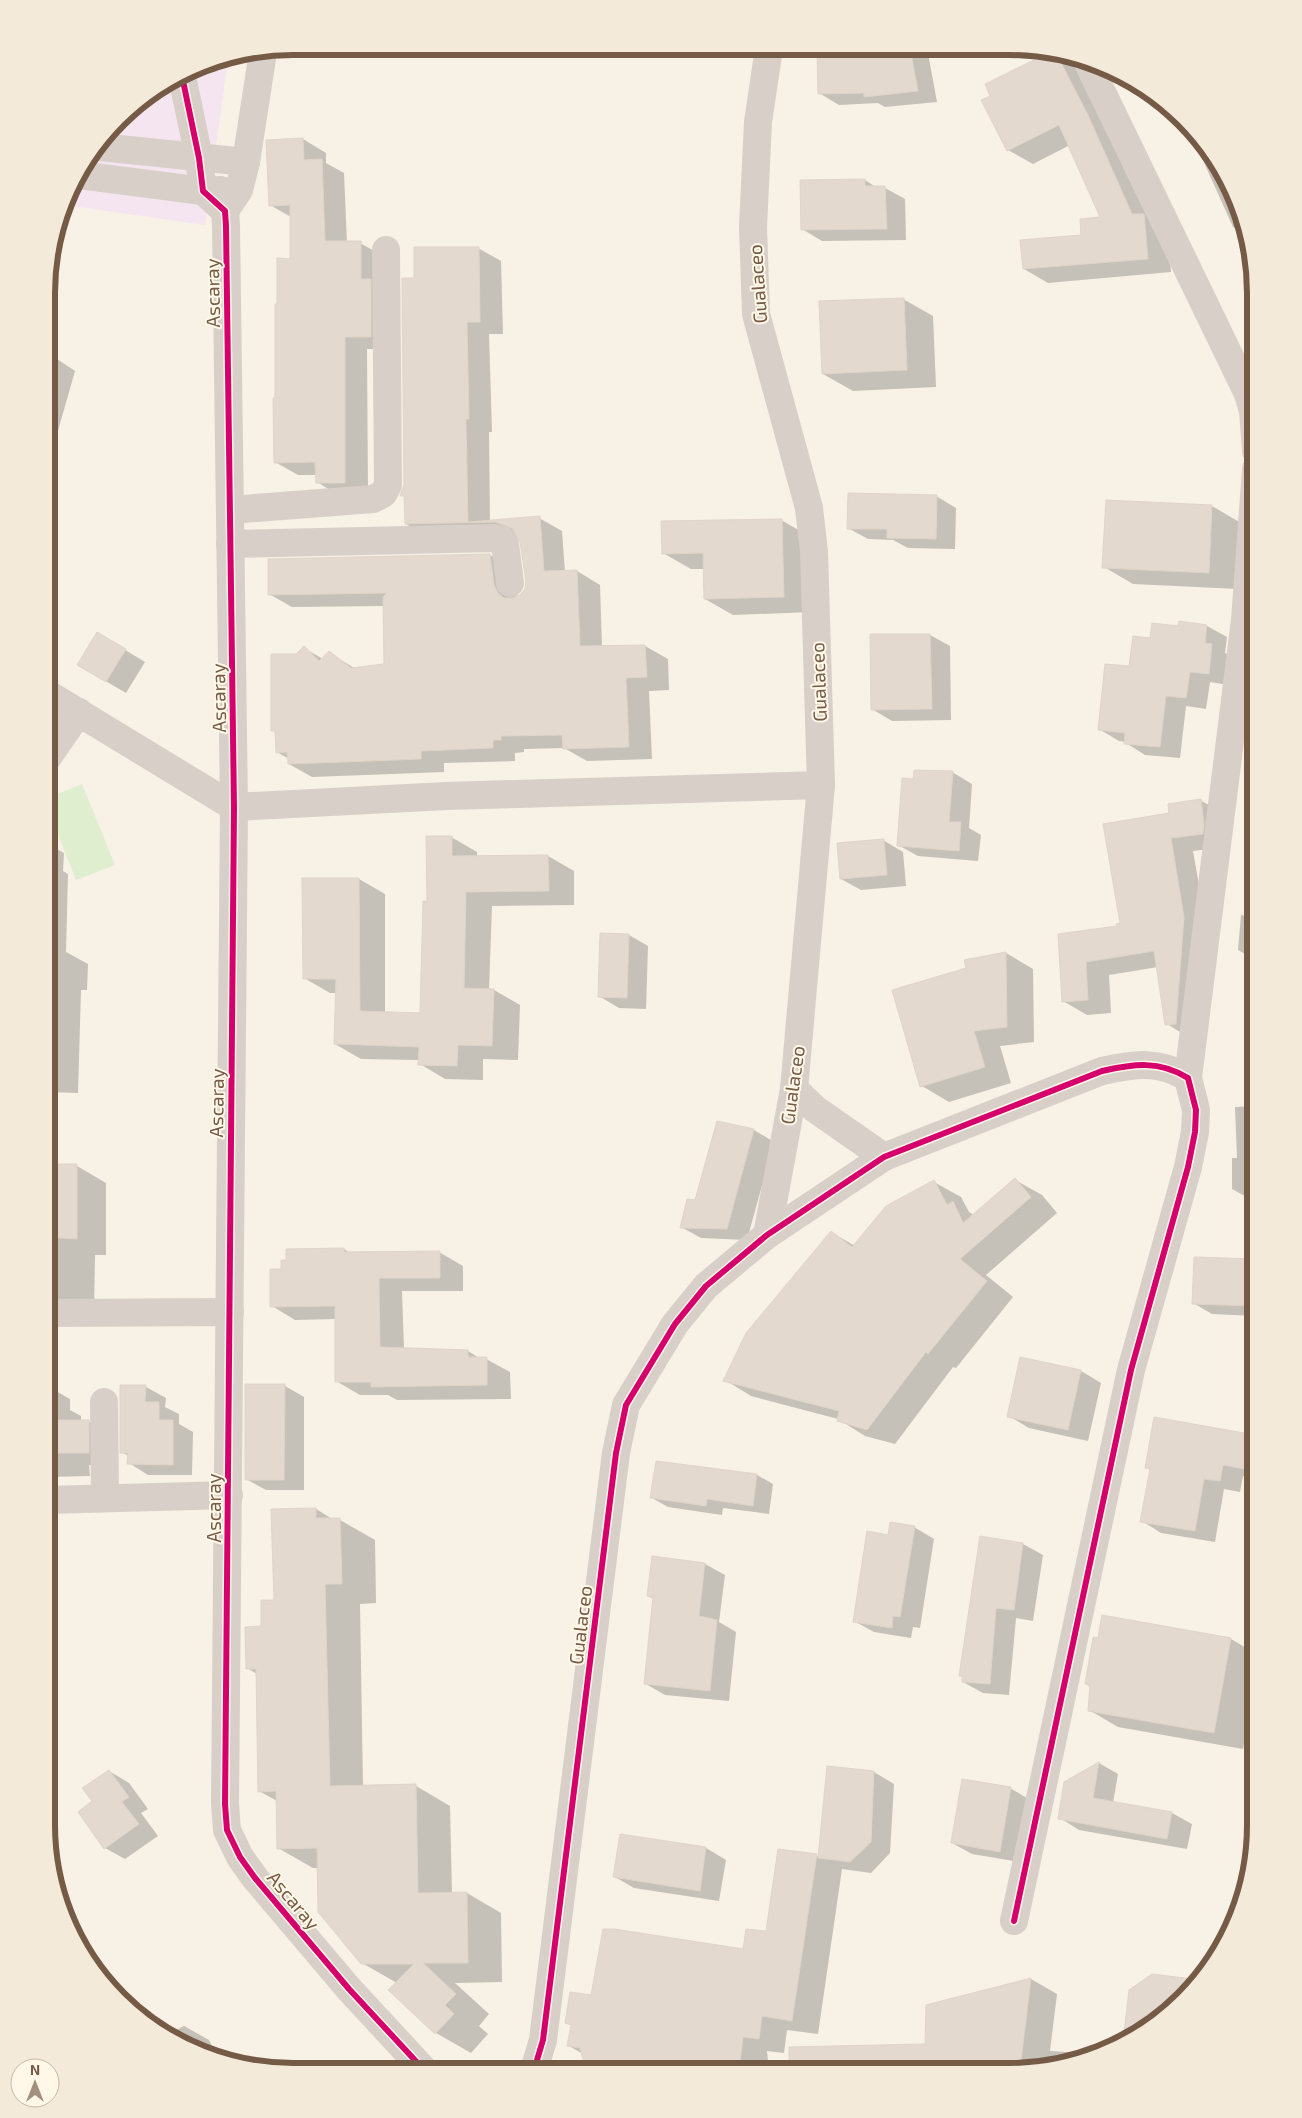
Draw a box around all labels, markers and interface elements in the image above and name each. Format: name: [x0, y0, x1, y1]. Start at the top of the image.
street label: Gualaceo: [743, 244, 771, 324]
street label: Ascaray: [200, 258, 224, 328]
street label: Gualaceo: [805, 642, 831, 722]
street label: Ascaray: [206, 663, 230, 733]
street label: Gualaceo: [775, 1044, 809, 1126]
street label: Ascaray: [204, 1068, 228, 1138]
street label: Ascaray: [202, 1473, 225, 1543]
street label: Gualaceo: [564, 1584, 596, 1666]
street label: Ascaray: [263, 1866, 325, 1934]
north arrow: [10, 2058, 60, 2108]
text: N: [30, 2061, 40, 2078]

